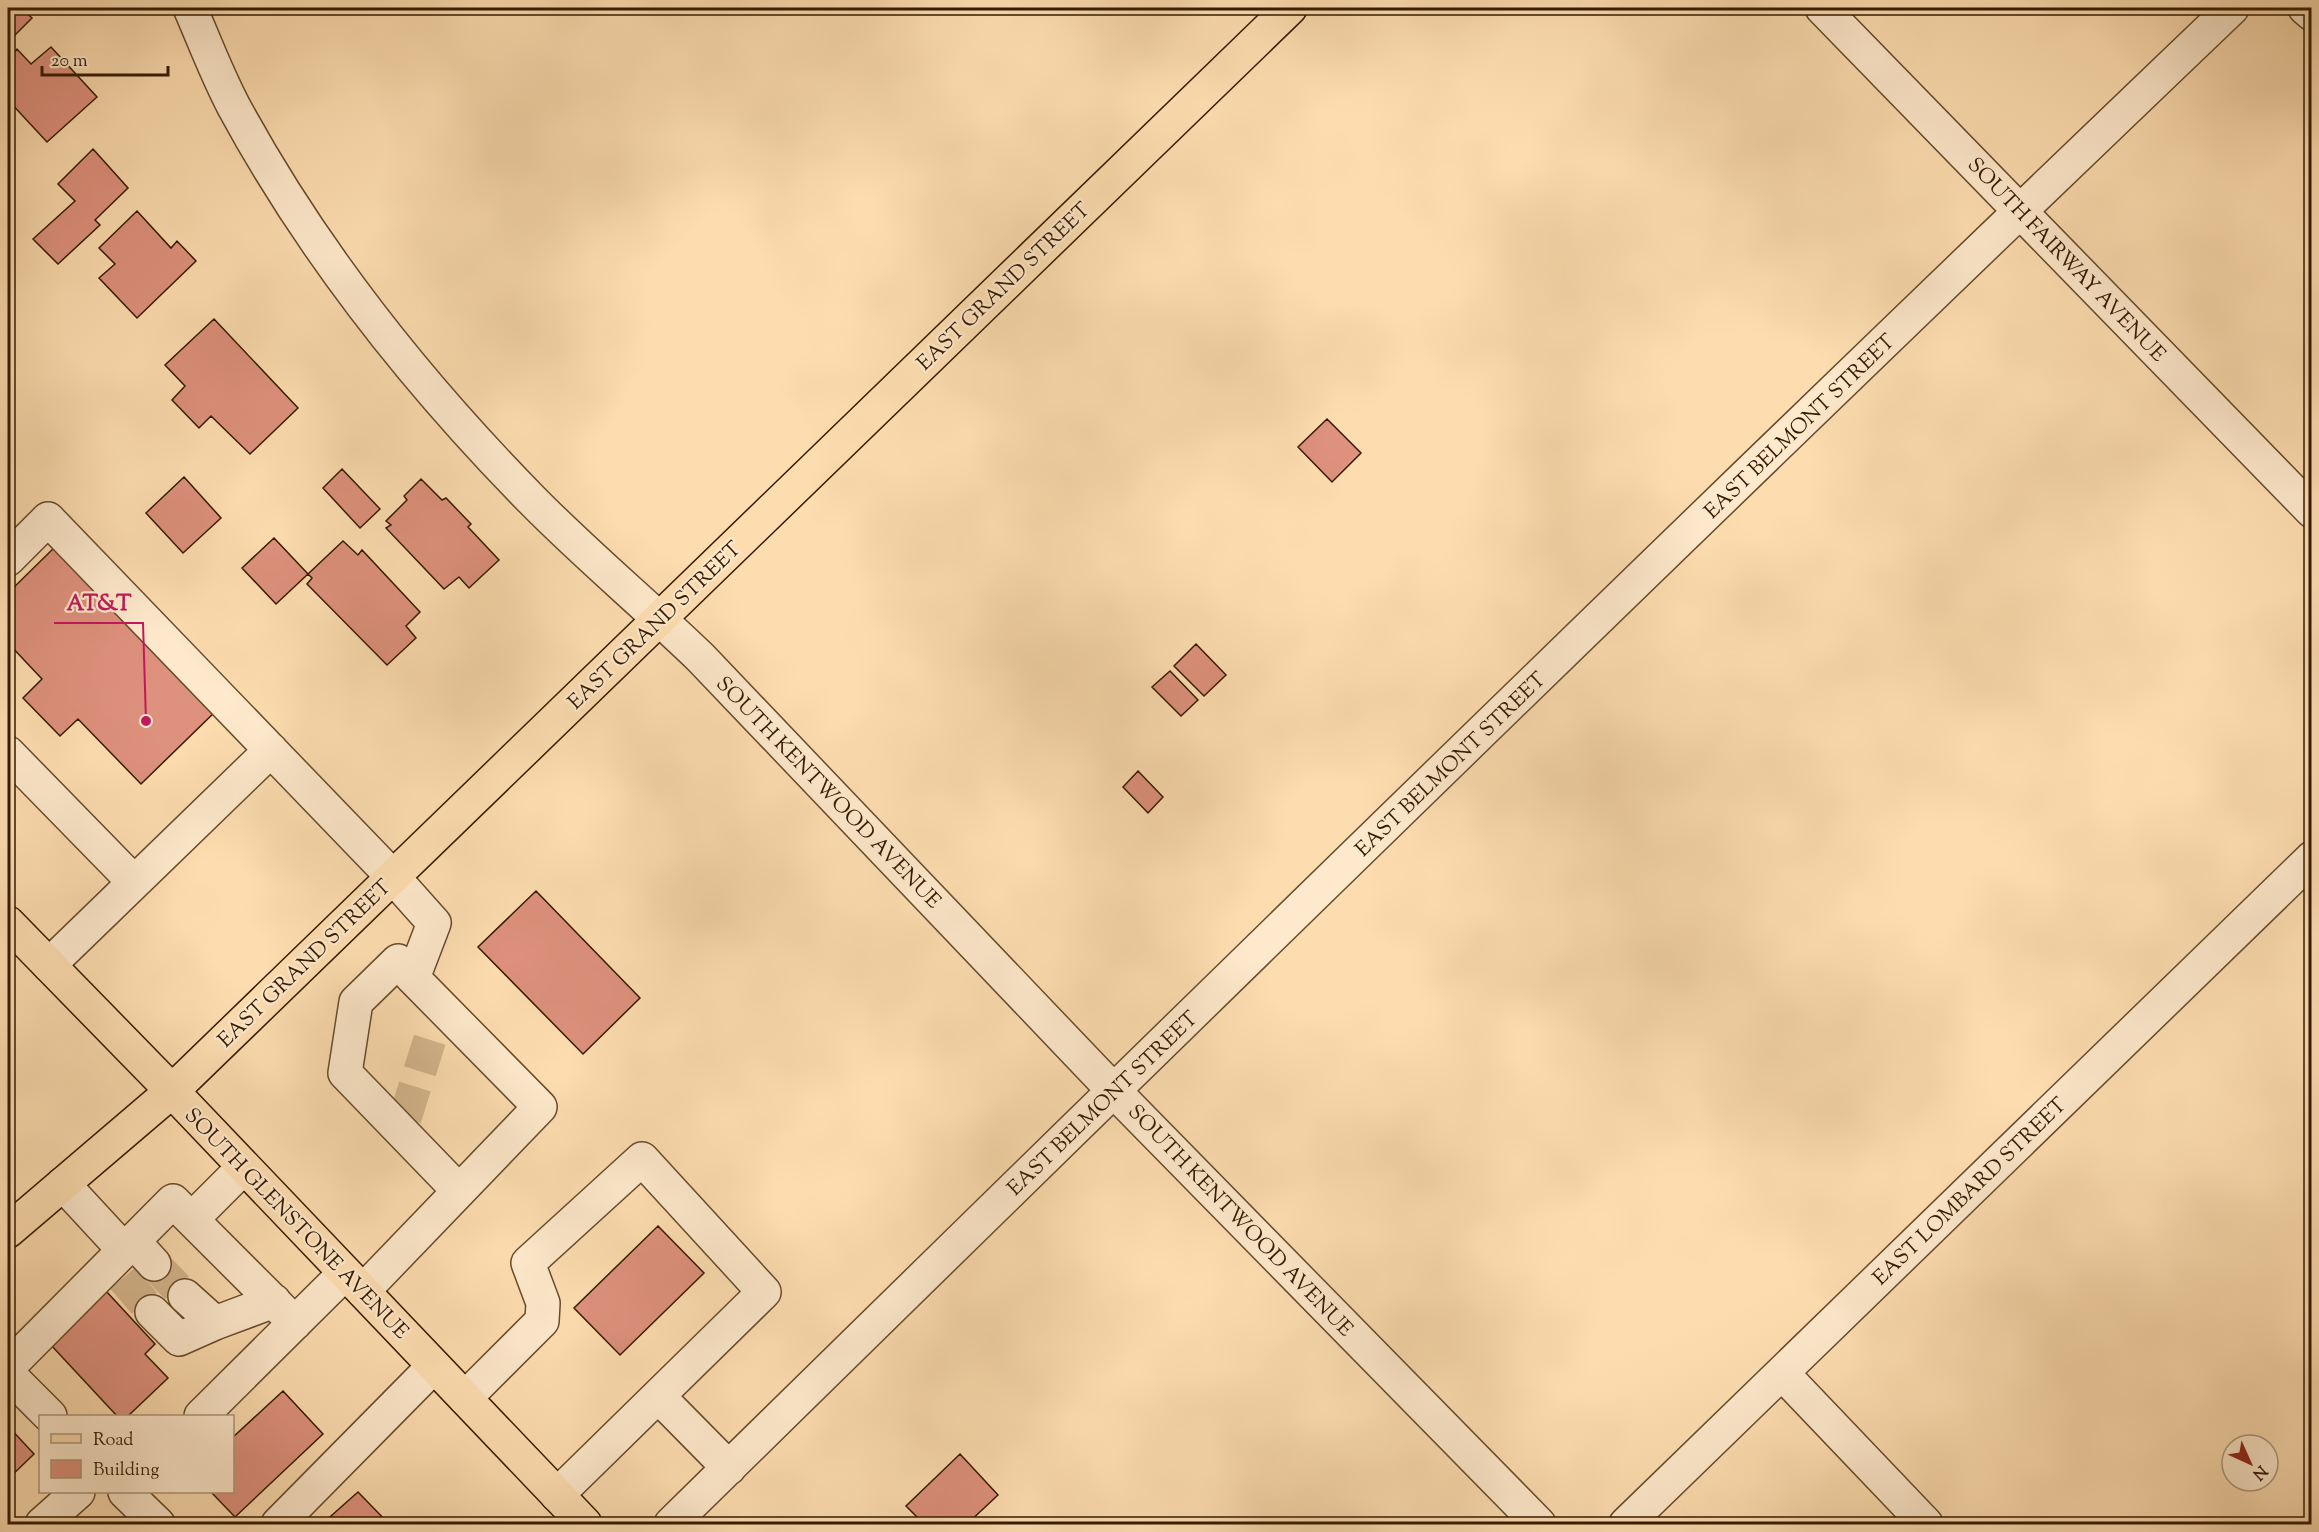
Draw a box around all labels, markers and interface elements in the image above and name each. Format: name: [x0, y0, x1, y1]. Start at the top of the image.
scale bar: [42, 39, 168, 77]
text: 20 m: [51, 49, 88, 75]
street label: SOUTH FAIRWAY AVENUE: [1960, 151, 2172, 370]
street label: EAST GRAND STREET: [911, 196, 1098, 378]
street label: EAST BELMONT STREET: [1698, 328, 1903, 527]
street label: EAST GRAND STREET: [562, 535, 749, 717]
callout: AT&T: [54, 583, 143, 623]
text: AT&T: [67, 589, 132, 621]
street label: EAST BELMONT STREET: [1349, 666, 1554, 865]
street label: SOUTH KENTWOOD AVENUE: [708, 670, 947, 917]
street label: EAST GRAND STREET: [212, 873, 399, 1055]
street label: EAST BELMONT STREET: [1001, 1005, 1206, 1204]
street label: EAST LOMBARD STREET: [1867, 1092, 2074, 1293]
street label: SOUTH KENTWOOD AVENUE: [1120, 1098, 1359, 1345]
street label: SOUTH GLENSTONE AVENUE: [176, 1102, 415, 1347]
legend: [39, 1415, 234, 1493]
text: Road: [93, 1428, 133, 1454]
north arrow: [2220, 1433, 2280, 1493]
text: Building: [93, 1458, 159, 1484]
text: N: [2246, 1459, 2271, 1485]

